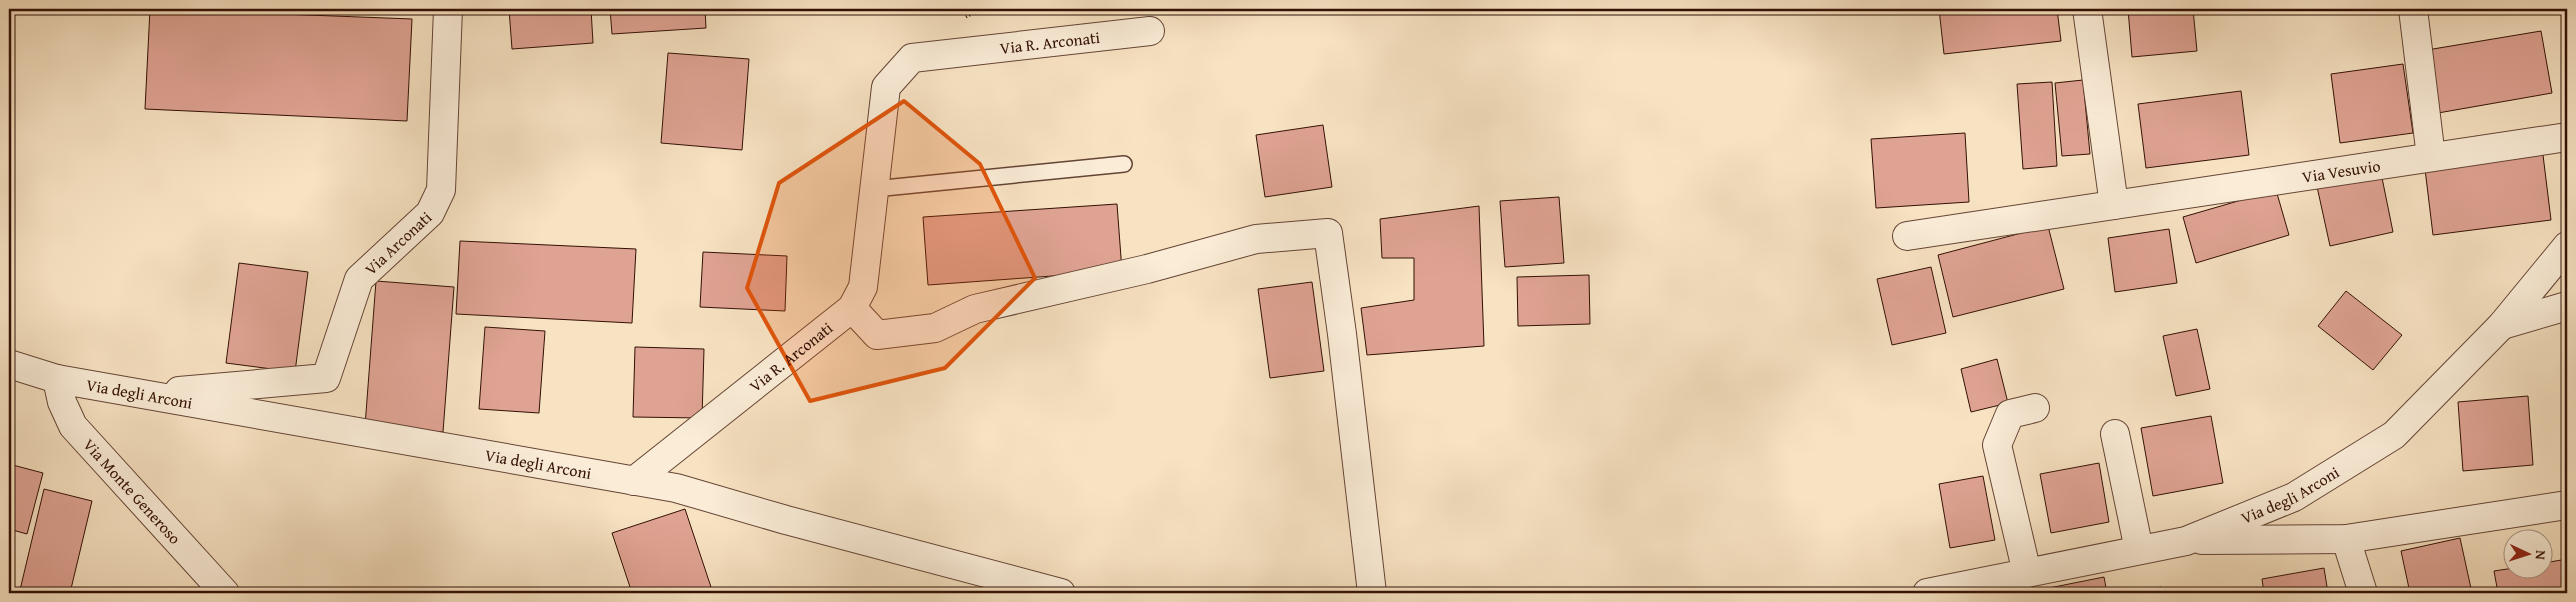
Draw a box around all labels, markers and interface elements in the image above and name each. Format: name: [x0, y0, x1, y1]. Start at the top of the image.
street label: Via R. Arconati: [998, 25, 1102, 60]
street label: Via Vesuvio: [2300, 153, 2382, 189]
street label: Via Arconati: [359, 205, 437, 280]
street label: Via R. Arconati: [744, 316, 838, 397]
street label: Via degli Arconi: [84, 372, 195, 415]
street label: Via Monte Generoso: [78, 433, 187, 549]
street label: Via degli Arconi: [483, 443, 594, 485]
street label: Via degli Arconi: [2237, 460, 2344, 529]
north arrow: [2504, 530, 2554, 580]
text: N: [2531, 550, 2551, 561]

